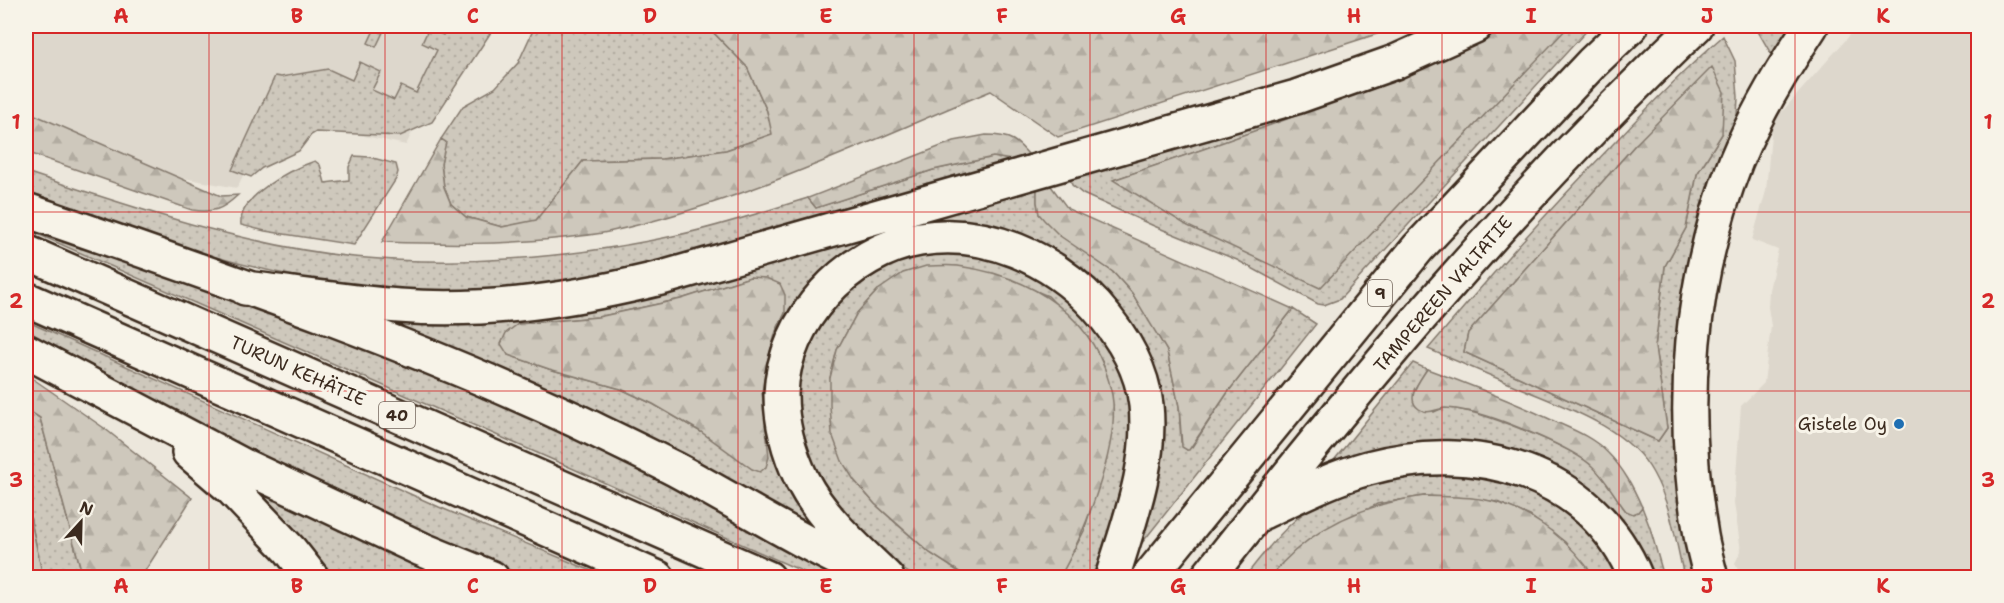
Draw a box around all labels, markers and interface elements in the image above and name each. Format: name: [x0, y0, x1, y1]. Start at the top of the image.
text: A: [113, 3, 129, 29]
text: B: [291, 3, 303, 29]
text: C: [467, 3, 479, 29]
text: D: [643, 3, 657, 29]
text: E: [819, 3, 833, 29]
text: F: [996, 3, 1008, 29]
text: G: [1170, 3, 1186, 29]
text: H: [1347, 3, 1361, 29]
text: I: [1525, 3, 1537, 29]
text: J: [1701, 3, 1714, 29]
text: K: [1876, 3, 1890, 29]
text: 1: [11, 109, 21, 135]
text: 1: [1983, 109, 1993, 135]
street label: TAMPEREEN VALTATIE: [1368, 211, 1518, 377]
road number: 9: [1368, 280, 1392, 306]
text: 2: [9, 288, 23, 314]
text: 2: [1981, 288, 1995, 314]
street label: TURUN KEHÄTIE: [226, 330, 370, 412]
road number: 40: [379, 402, 415, 428]
place label: Gistele Oy: [1798, 412, 1887, 436]
marker: Gistele Oy: [1892, 417, 1906, 431]
text: 3: [9, 467, 23, 493]
text: 3: [1981, 467, 1995, 493]
north arrow: [51, 492, 111, 552]
text: N: [77, 496, 96, 521]
text: A: [113, 573, 129, 599]
text: B: [291, 573, 303, 599]
text: C: [467, 573, 479, 599]
text: D: [643, 573, 657, 599]
text: E: [819, 573, 833, 599]
text: F: [996, 573, 1008, 599]
text: G: [1170, 573, 1186, 599]
text: H: [1347, 573, 1361, 599]
text: I: [1525, 573, 1537, 599]
text: J: [1701, 573, 1714, 599]
text: K: [1876, 573, 1890, 599]

